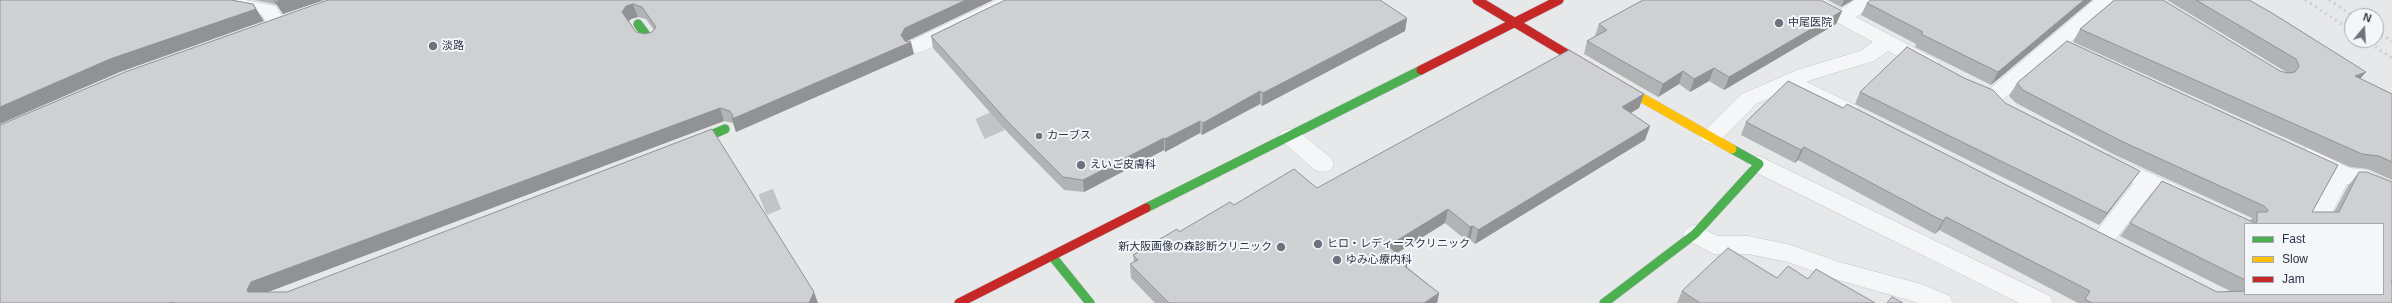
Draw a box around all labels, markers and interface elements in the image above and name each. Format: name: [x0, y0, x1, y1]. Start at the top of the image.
north arrow: [2344, 8, 2384, 48]
text: N: [2362, 11, 2373, 24]
place label: 中尾医院: [1788, 16, 1832, 30]
marker: 中尾医院: [1773, 17, 1785, 29]
place label: 淡路: [442, 39, 464, 53]
marker: 淡路: [427, 40, 439, 52]
place label: カーブス: [1047, 129, 1091, 143]
marker: カーブス: [1034, 131, 1044, 141]
place label: えいご皮膚科: [1090, 158, 1156, 172]
marker: えいご皮膚科: [1075, 159, 1087, 171]
legend: [2244, 223, 2384, 295]
text: Fast: [2282, 232, 2305, 246]
place label: ヒロ・レディースクリニック: [1327, 237, 1470, 251]
marker: ヒロ・レディースクリニック: [1312, 238, 1324, 250]
place label: 新大阪画像の森診断クリニック: [1118, 240, 1272, 254]
marker: 新大阪画像の森診断クリニック: [1275, 241, 1287, 253]
text: Slow: [2282, 252, 2308, 266]
place label: ゆみ心療内科: [1346, 253, 1412, 267]
marker: ゆみ心療内科: [1331, 254, 1343, 266]
text: Jam: [2282, 272, 2305, 286]

